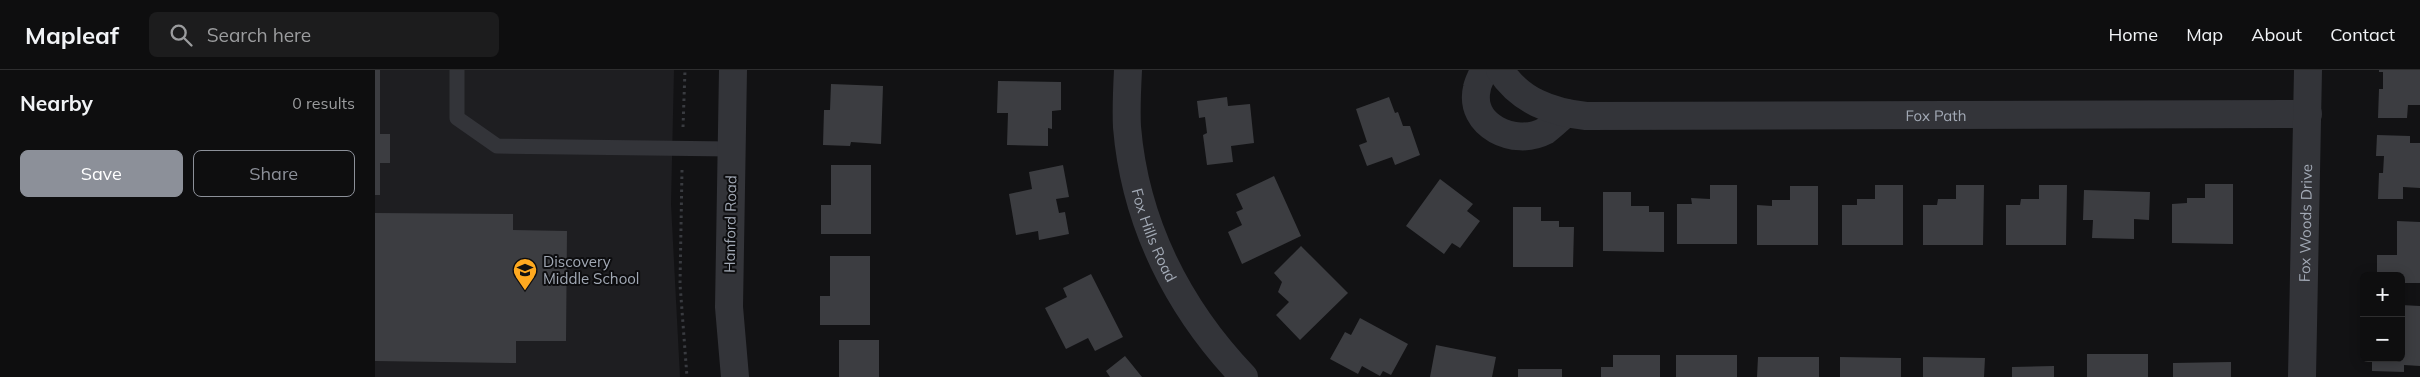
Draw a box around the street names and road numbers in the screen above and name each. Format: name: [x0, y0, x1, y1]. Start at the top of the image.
street label: Fox Path: [1905, 105, 1966, 125]
street label: Fox Woods Drive: [2294, 164, 2316, 282]
street label: Hanford Road: [720, 175, 740, 273]
street label: Fox Hills Road: [1128, 186, 1182, 285]

